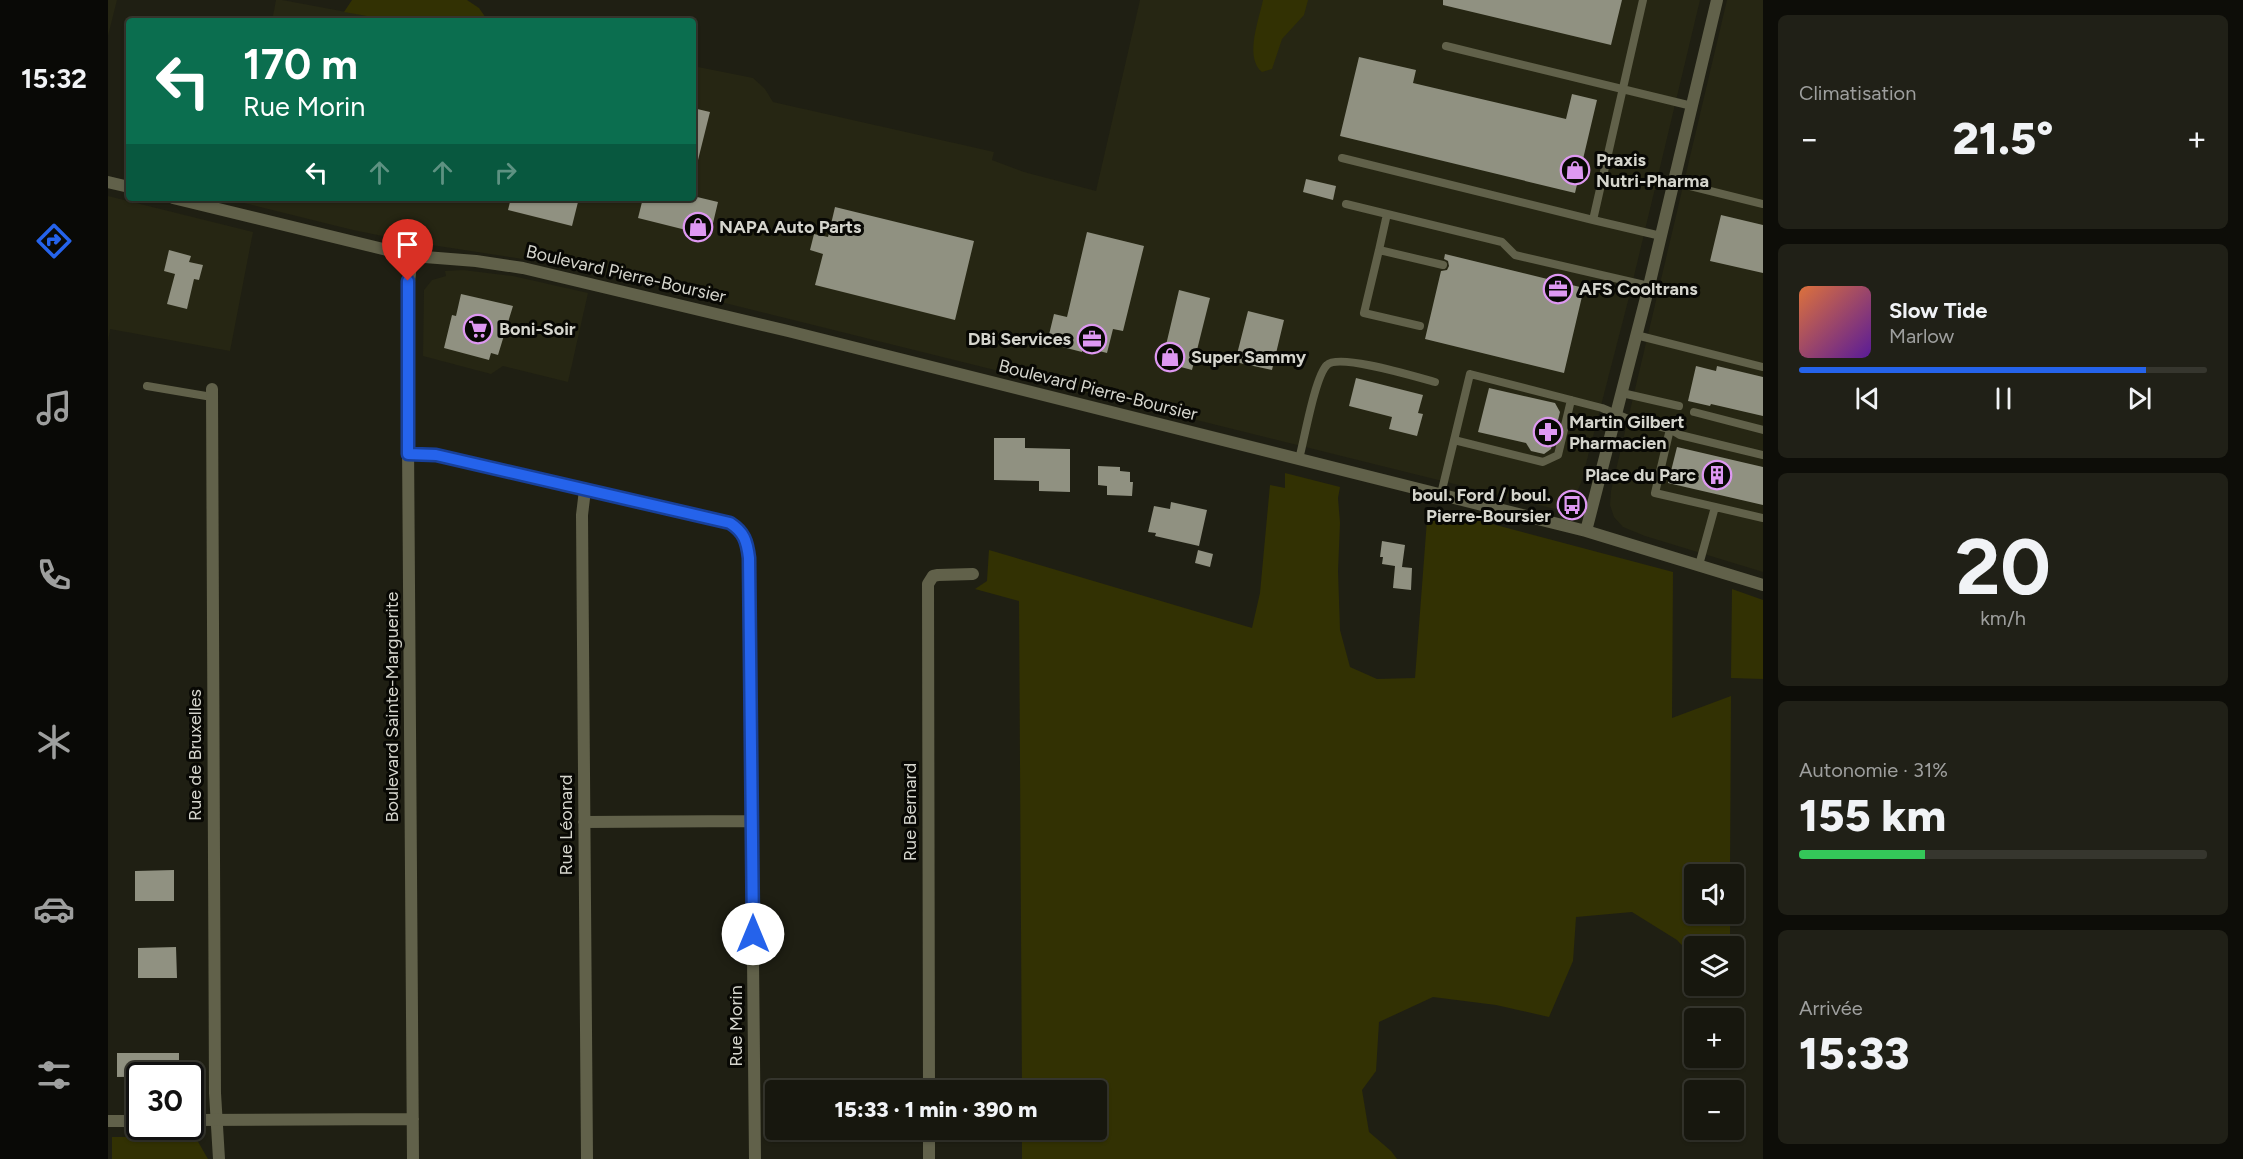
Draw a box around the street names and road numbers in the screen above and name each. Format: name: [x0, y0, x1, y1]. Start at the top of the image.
street label: Boulevard Pierre-Boursier: [524, 240, 728, 308]
street label: Boulevard Pierre-Boursier: [996, 355, 1200, 425]
street label: Boulevard Sainte-Marguerite: [381, 591, 403, 822]
street label: Rue de Bruxelles: [184, 689, 206, 821]
street label: Rue Bernard: [899, 763, 921, 861]
street label: Rue Léonard: [555, 774, 577, 876]
street label: Rue Morin: [725, 985, 747, 1067]

